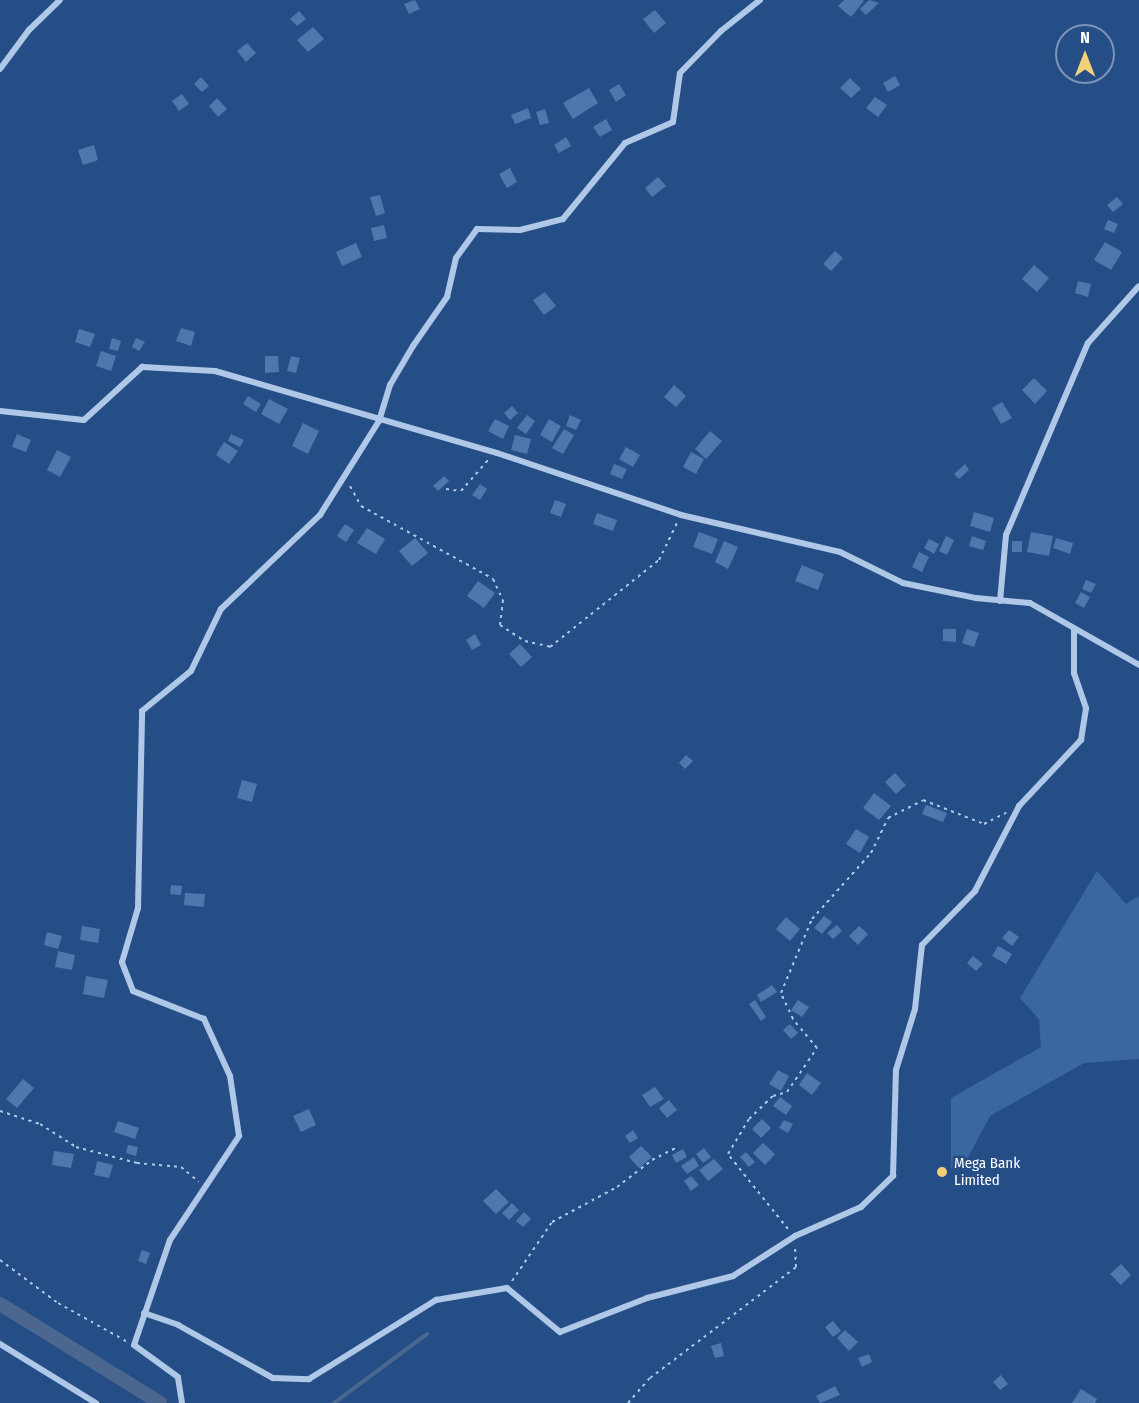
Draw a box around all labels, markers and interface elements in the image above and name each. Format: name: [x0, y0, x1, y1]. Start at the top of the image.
north arrow: [1055, 24, 1115, 84]
text: N: [1080, 28, 1090, 47]
place label: Mega Bank Limited: [954, 1154, 1020, 1189]
marker: Mega Bank Limited: [935, 1165, 949, 1179]

